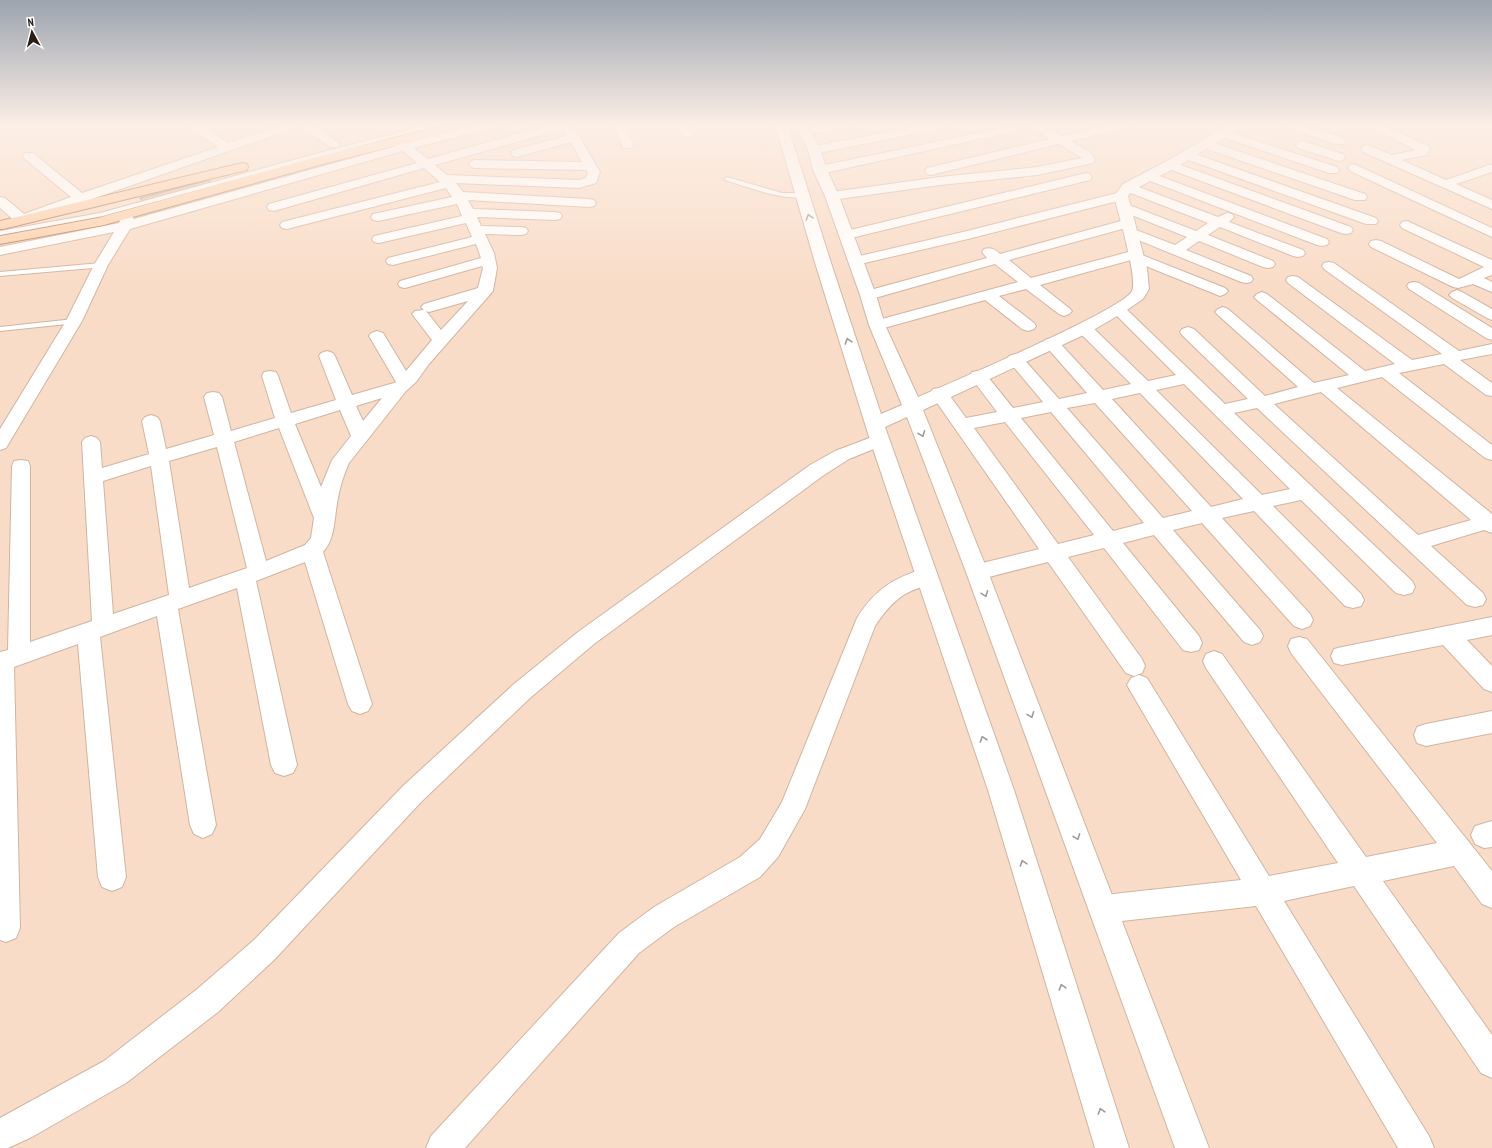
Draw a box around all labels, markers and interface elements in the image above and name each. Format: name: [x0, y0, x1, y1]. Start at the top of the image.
north arrow: [12, 12, 52, 52]
text: N: [27, 15, 35, 29]
one-way arrow: [805, 214, 814, 221]
one-way arrow: [844, 338, 853, 345]
one-way arrow: [917, 430, 925, 437]
one-way arrow: [980, 590, 989, 597]
one-way arrow: [1026, 712, 1034, 719]
one-way arrow: [979, 736, 988, 743]
one-way arrow: [1072, 833, 1080, 840]
one-way arrow: [1019, 859, 1028, 866]
one-way arrow: [1058, 983, 1067, 990]
one-way arrow: [1097, 1107, 1106, 1114]

